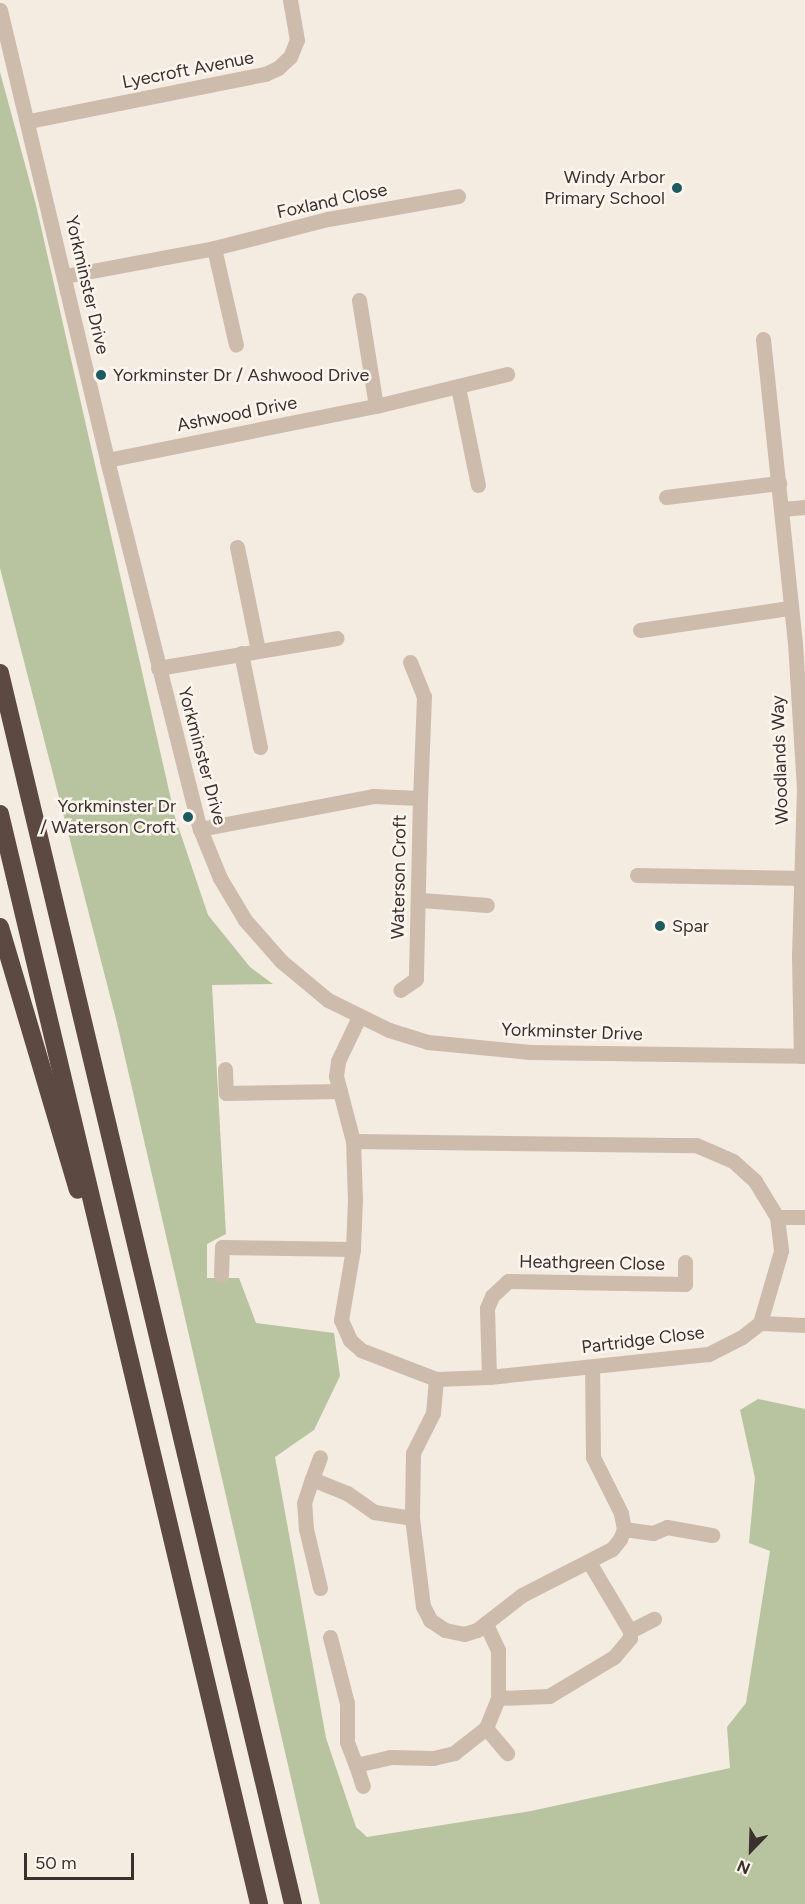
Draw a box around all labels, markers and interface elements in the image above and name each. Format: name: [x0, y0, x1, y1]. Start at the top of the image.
street label: Lyecroft Avenue: [120, 47, 256, 93]
place label: Windy Arbor Primary School: [544, 167, 665, 210]
street label: Foxland Close: [275, 179, 389, 223]
marker: Windy Arbor Primary School: [670, 181, 684, 195]
street label: Yorkminster Drive: [61, 214, 113, 356]
place label: Yorkminster Dr / Ashwood Drive: [113, 364, 369, 386]
marker: Yorkminster Dr / Ashwood Drive: [94, 368, 108, 382]
street label: Ashwood Drive: [175, 392, 299, 436]
street label: Yorkminster Drive: [173, 685, 231, 827]
street label: Woodlands Way: [767, 695, 793, 825]
place label: Yorkminster Dr / Waterson Croft: [40, 796, 176, 838]
marker: Yorkminster Dr / Waterson Croft: [181, 810, 195, 824]
street label: Waterson Croft: [387, 814, 411, 940]
place label: Spar: [672, 915, 709, 937]
marker: Spar: [653, 919, 667, 933]
street label: Yorkminster Drive: [501, 1019, 643, 1045]
street label: Heathgreen Close: [519, 1251, 665, 1275]
street label: Partridge Close: [580, 1322, 706, 1358]
north arrow: [721, 1820, 781, 1880]
scale bar: [27, 1841, 136, 1879]
text: 50 m: [35, 1852, 77, 1874]
text: N: [734, 1856, 753, 1878]

